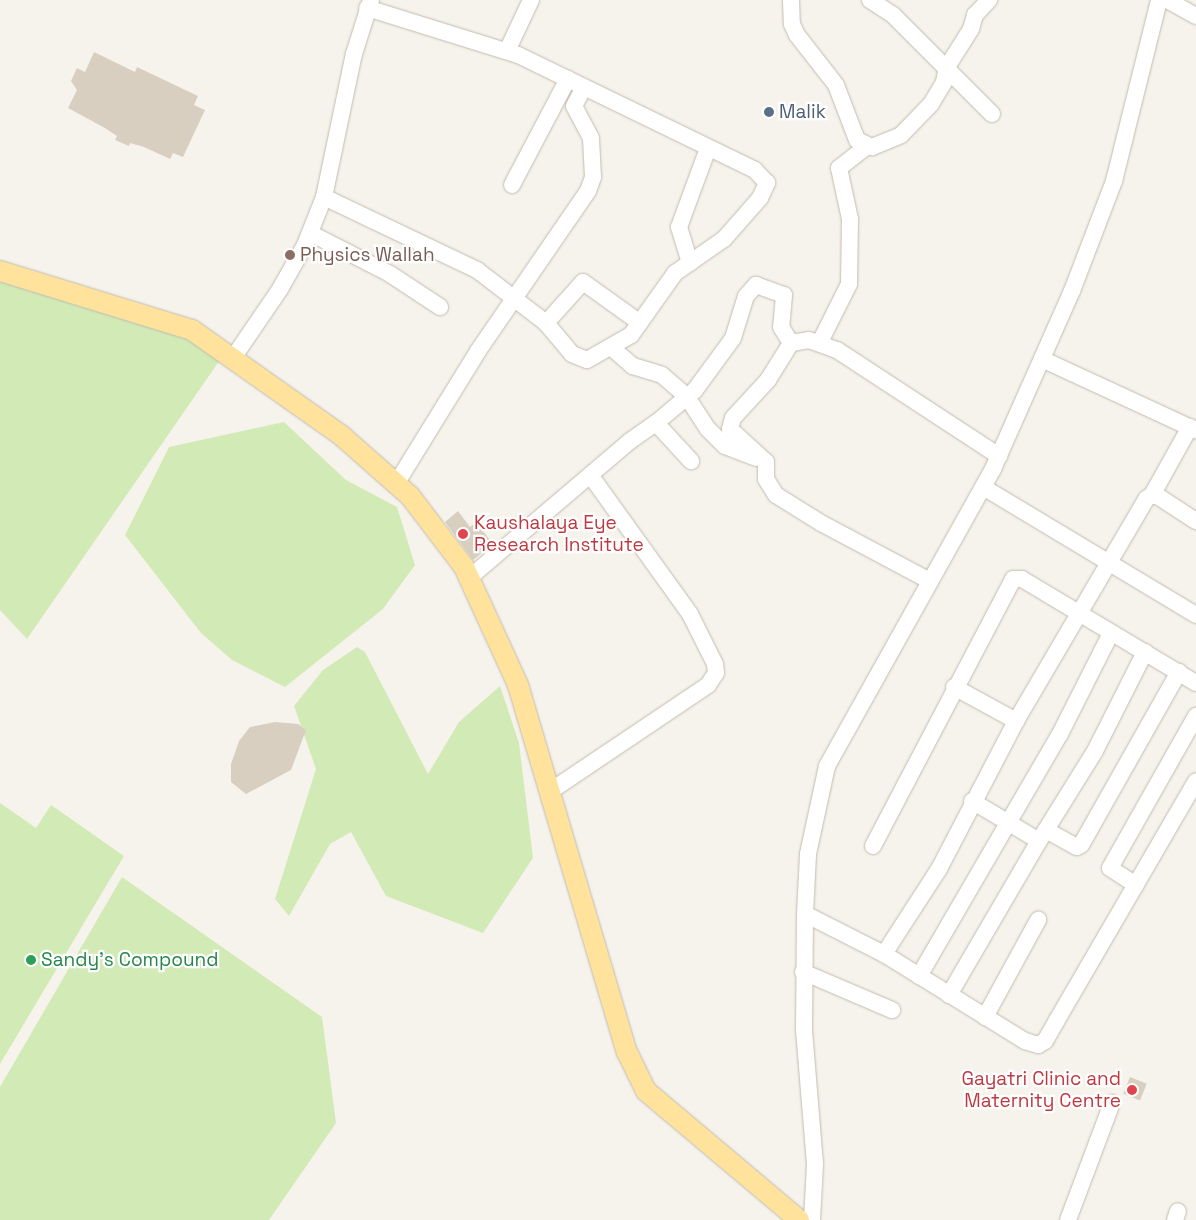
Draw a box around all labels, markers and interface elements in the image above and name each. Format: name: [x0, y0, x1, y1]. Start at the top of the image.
place label: Malik: [779, 101, 826, 123]
marker: Malik: [763, 106, 775, 118]
place label: Physics Wallah: [300, 244, 435, 266]
marker: Physics Wallah: [284, 249, 296, 261]
place label: Kaushalaya Eye Research Institute: [474, 512, 644, 556]
marker: Kaushalaya Eye Research Institute: [456, 527, 470, 541]
place label: Sandy's Compound: [41, 949, 218, 971]
marker: Sandy's Compound: [25, 954, 37, 966]
place label: Gayatri Clinic and Maternity Centre: [962, 1068, 1121, 1112]
marker: Gayatri Clinic and Maternity Centre: [1125, 1083, 1139, 1097]

